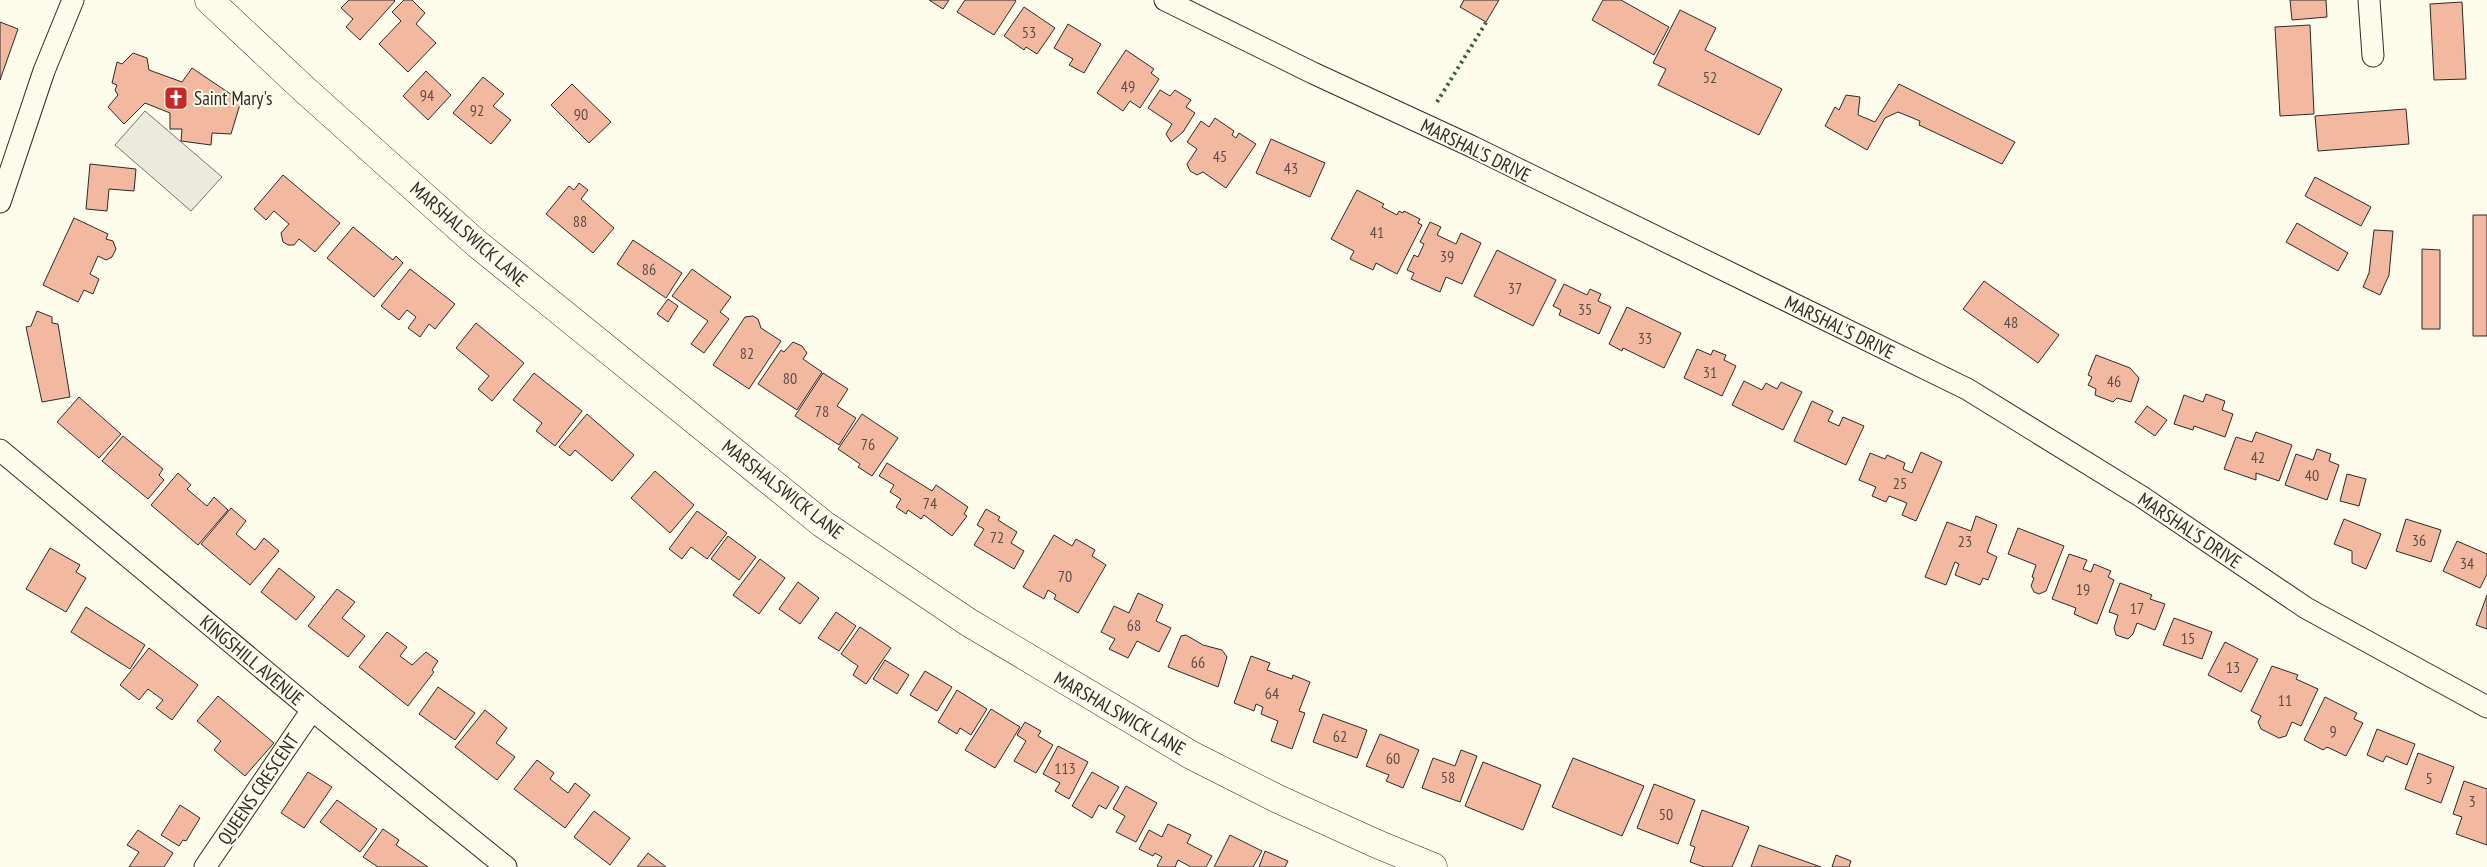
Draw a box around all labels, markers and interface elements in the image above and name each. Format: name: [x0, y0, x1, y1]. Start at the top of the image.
house number: 53: [1022, 22, 1036, 42]
house number: 52: [1703, 67, 1717, 87]
house number: 49: [1121, 76, 1135, 96]
church icon: Saint Mary's: [163, 85, 189, 111]
house number: 94: [420, 85, 434, 105]
place label: Saint Mary's: [194, 86, 272, 110]
house number: 92: [470, 100, 484, 120]
house number: 90: [574, 104, 588, 124]
street label: MARSHAL'S DRIVE: [1417, 113, 1535, 187]
house number: 45: [1213, 146, 1227, 166]
house number: 43: [1284, 158, 1298, 178]
street label: MARSHALSWICK LANE: [405, 176, 533, 292]
house number: 88: [573, 211, 587, 231]
house number: 41: [1370, 222, 1384, 242]
house number: 39: [1440, 246, 1454, 266]
house number: 86: [642, 259, 656, 279]
house number: 37: [1508, 278, 1522, 298]
street label: MARSHAL'S DRIVE: [1781, 290, 1899, 364]
house number: 35: [1578, 299, 1592, 319]
house number: 48: [2004, 312, 2018, 332]
house number: 33: [1638, 328, 1652, 348]
house number: 82: [740, 343, 754, 363]
house number: 31: [1703, 362, 1717, 382]
house number: 80: [783, 368, 797, 388]
house number: 46: [2107, 371, 2121, 391]
house number: 78: [815, 401, 829, 421]
street label: MARSHALSWICK LANE: [717, 434, 849, 544]
house number: 76: [861, 434, 875, 454]
house number: 42: [2251, 447, 2265, 467]
house number: 40: [2305, 465, 2319, 485]
house number: 25: [1893, 473, 1907, 493]
street label: MARSHAL'S DRIVE: [2134, 487, 2246, 573]
house number: 74: [923, 493, 937, 513]
house number: 72: [990, 527, 1004, 547]
house number: 36: [2412, 530, 2426, 550]
house number: 23: [1958, 531, 1972, 551]
house number: 34: [2460, 553, 2474, 573]
house number: 70: [1058, 566, 1072, 586]
house number: 19: [2076, 579, 2090, 599]
house number: 17: [2130, 598, 2144, 618]
street label: KINGSHILL AVENUE: [195, 610, 309, 710]
house number: 68: [1127, 615, 1141, 635]
house number: 15: [2181, 628, 2195, 648]
house number: 66: [1191, 652, 1205, 672]
house number: 13: [2226, 657, 2240, 677]
street label: MARSHALSWICK LANE: [1050, 666, 1190, 760]
house number: 64: [1265, 683, 1279, 703]
house number: 11: [2278, 690, 2292, 710]
house number: 9: [2329, 721, 2337, 741]
house number: 62: [1333, 726, 1347, 746]
street label: QUEENS CRESCENT: [212, 729, 304, 849]
house number: 60: [1386, 748, 1400, 768]
house number: 113: [1054, 758, 1076, 778]
house number: 58: [1441, 767, 1455, 787]
house number: 5: [2425, 768, 2433, 788]
house number: 3: [2468, 791, 2476, 811]
house number: 50: [1659, 804, 1673, 824]

